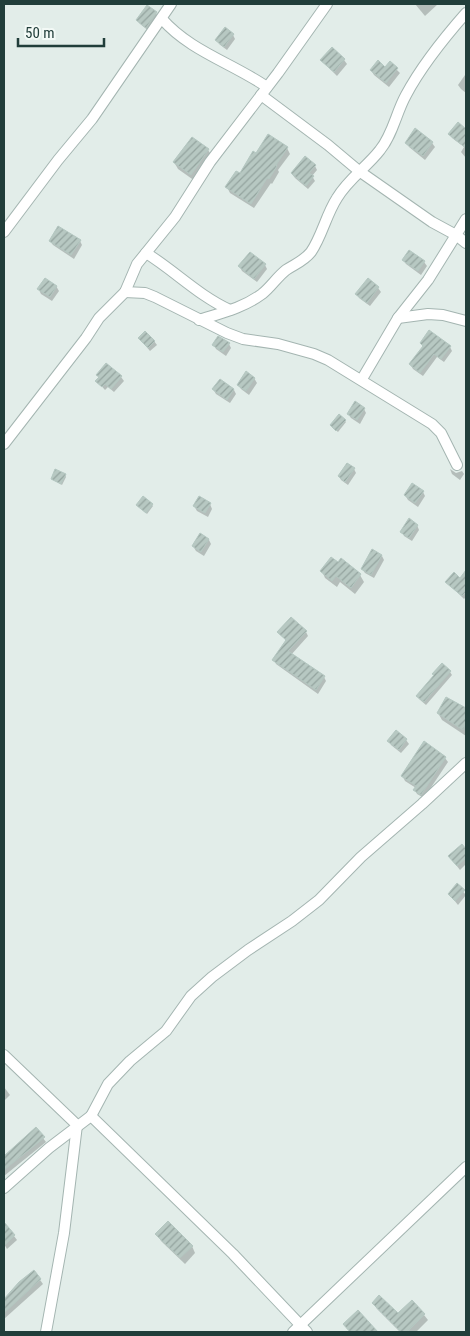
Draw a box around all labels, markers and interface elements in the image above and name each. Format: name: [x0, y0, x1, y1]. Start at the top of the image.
scale bar: [18, 15, 104, 47]
text: 50 m: [25, 24, 55, 42]

